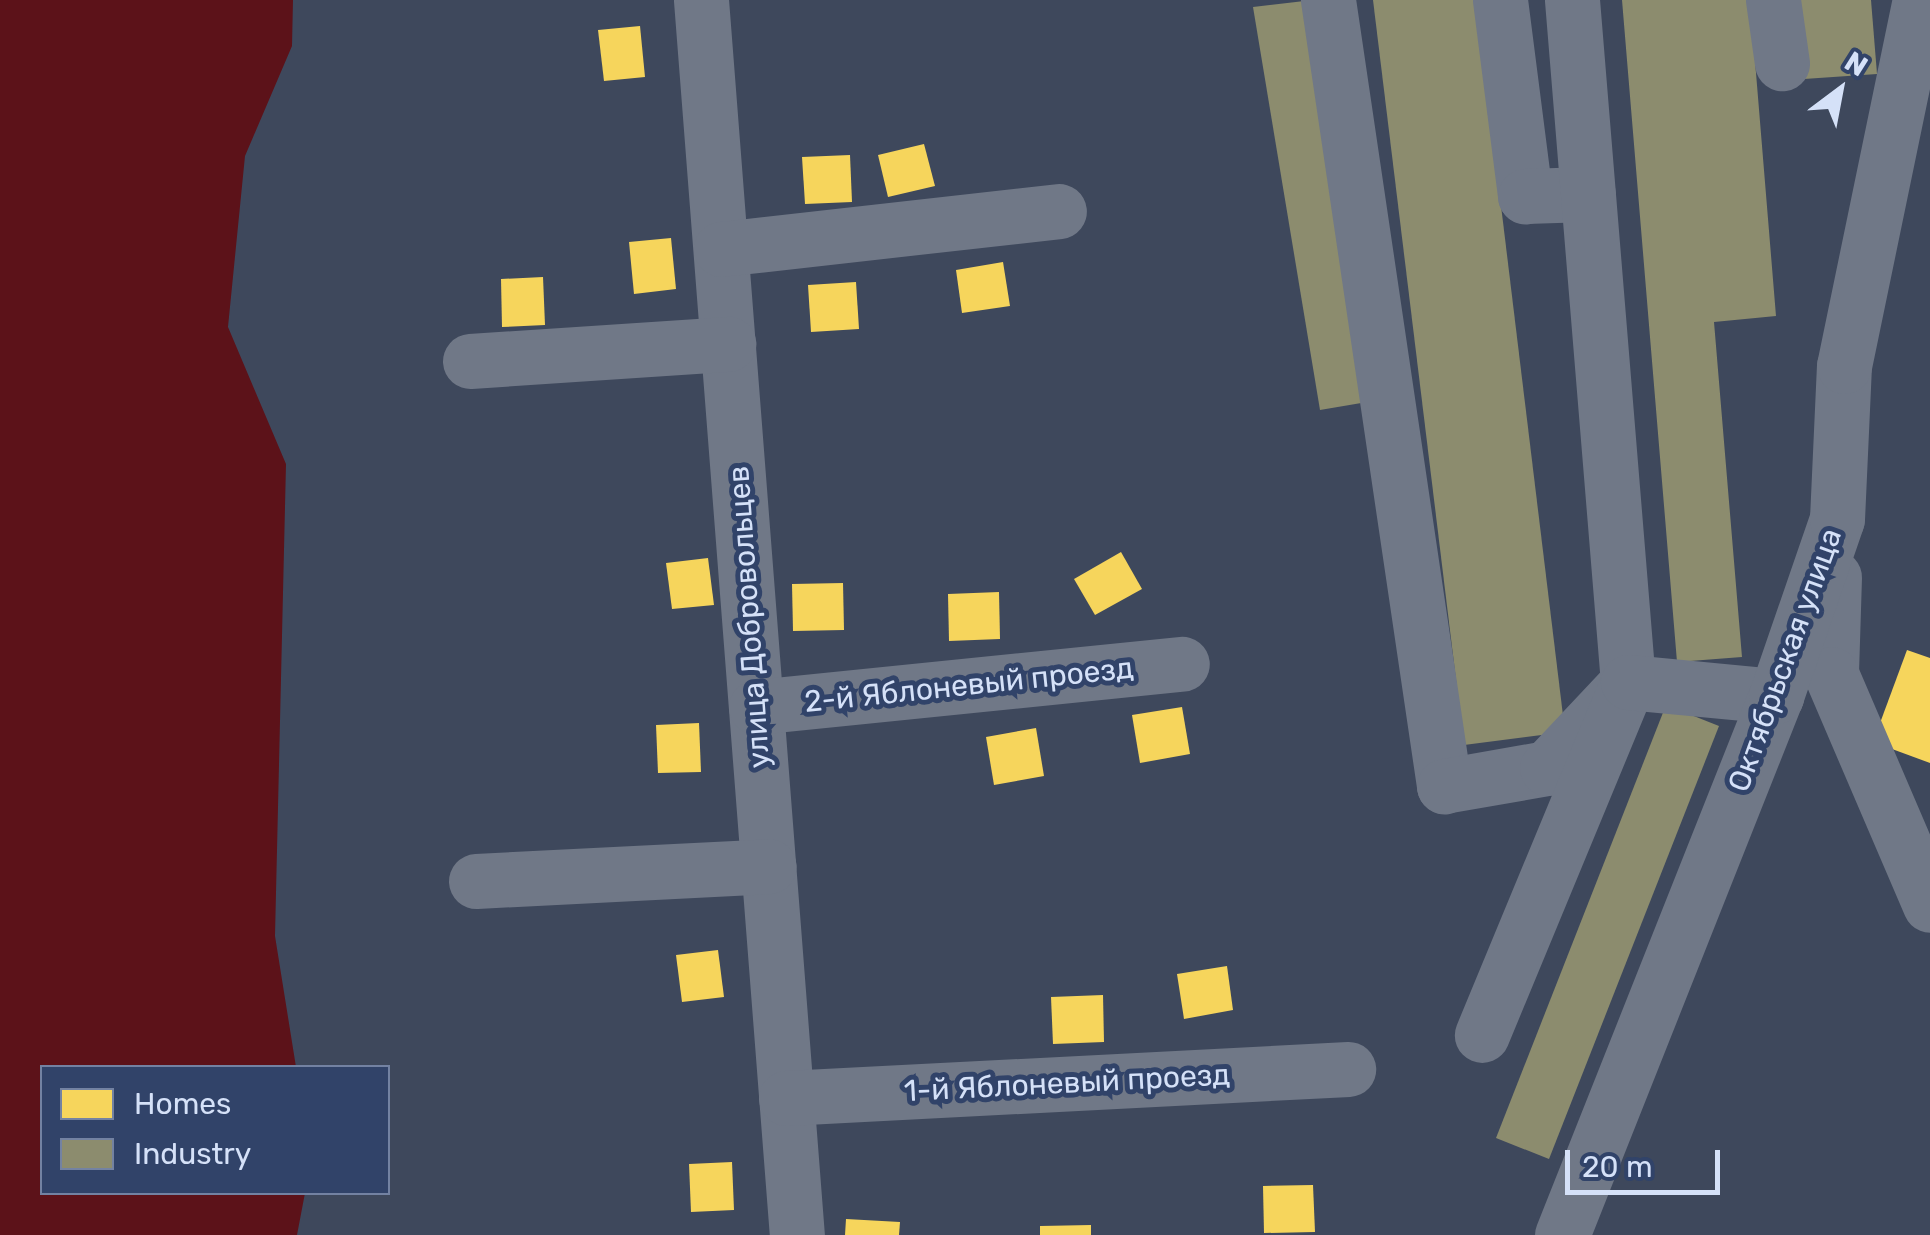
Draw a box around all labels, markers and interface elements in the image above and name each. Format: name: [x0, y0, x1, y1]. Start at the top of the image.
north arrow: [1790, 40, 1890, 140]
text: N: [1839, 45, 1873, 83]
street label: улица Добровольцев: [720, 465, 778, 769]
street label: Октябрьская улица: [1721, 523, 1849, 797]
street label: 2-й Яблоневый проезд: [803, 650, 1135, 720]
street label: 1-й Яблоневый проезд: [903, 1056, 1231, 1110]
legend: [40, 1065, 390, 1195]
text: Homes: [134, 1086, 231, 1122]
scale bar: [1570, 1130, 1725, 1192]
text: Industry: [134, 1136, 251, 1172]
text: 20 m: [1582, 1149, 1653, 1185]

